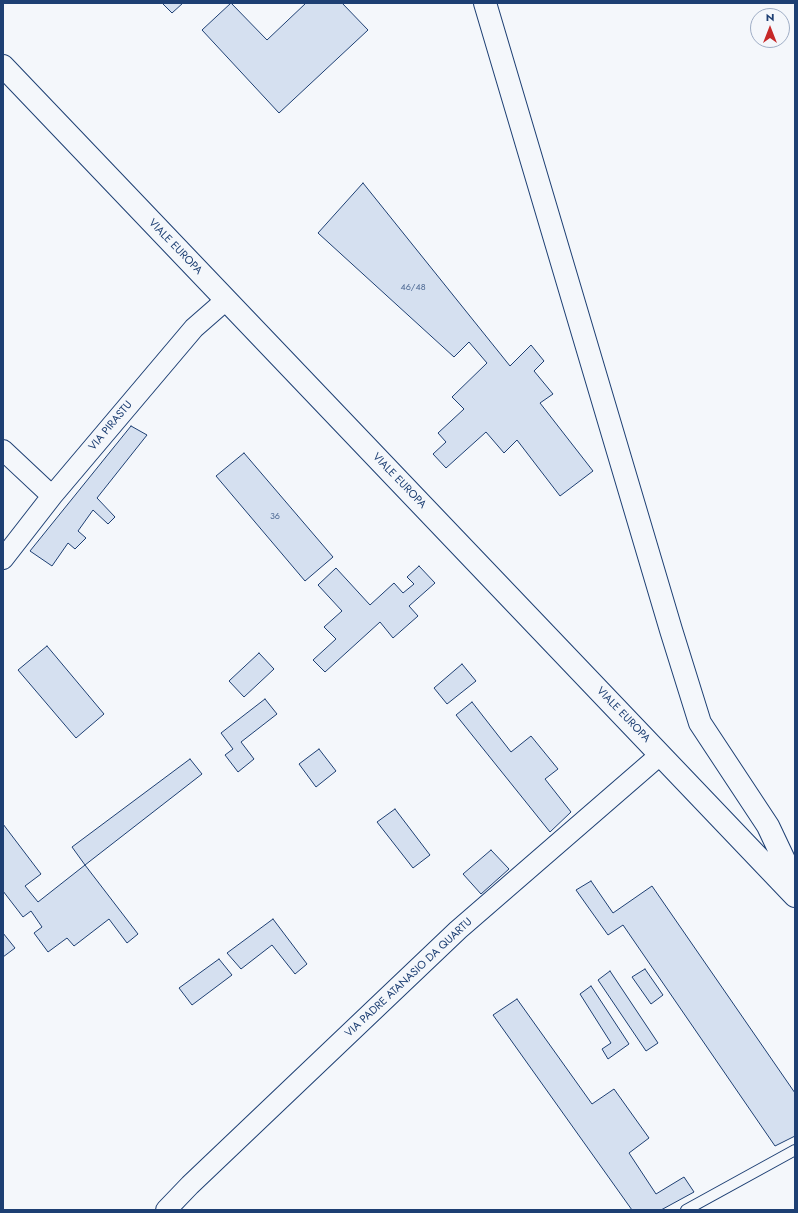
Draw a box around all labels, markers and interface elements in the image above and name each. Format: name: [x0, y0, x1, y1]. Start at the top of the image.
north arrow: [750, 8, 790, 48]
text: N: [766, 9, 774, 25]
street label: VIALE EUROPA: [145, 217, 205, 277]
house number: 46/48: [400, 283, 426, 293]
street label: VIA PIRASTU: [86, 399, 136, 453]
street label: VIALE EUROPA: [369, 451, 429, 511]
house number: 36: [270, 512, 280, 522]
street label: VIALE EUROPA: [593, 685, 653, 745]
street label: VIA PADRE ATANASIO DA QUARTU: [343, 916, 475, 1040]

